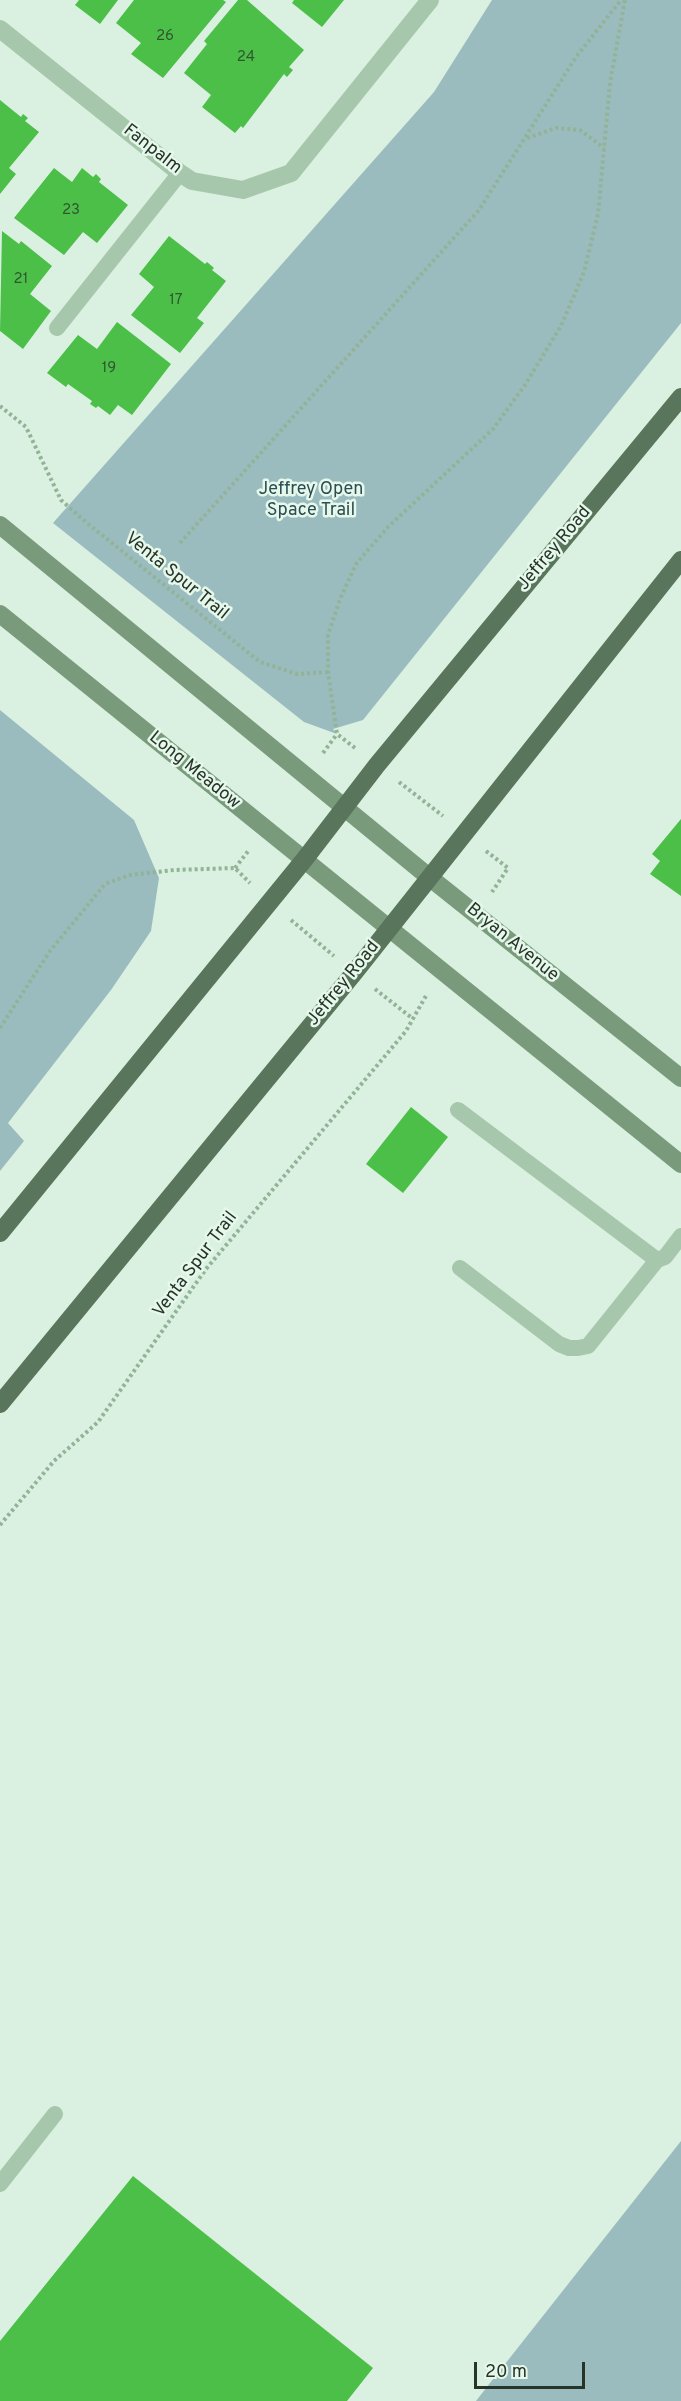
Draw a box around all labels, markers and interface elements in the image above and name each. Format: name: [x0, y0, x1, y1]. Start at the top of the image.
house number: 26: [156, 28, 174, 46]
house number: 24: [237, 49, 255, 67]
street label: Fanpalm: [118, 120, 186, 180]
house number: 23: [62, 202, 80, 220]
house number: 21: [14, 271, 28, 289]
house number: 17: [169, 292, 183, 310]
house number: 19: [102, 360, 116, 378]
park label: Jeffrey Open Space Trail: [259, 479, 363, 522]
street label: Jeffrey Road: [514, 503, 596, 595]
street label: Venta Spur Trail: [120, 529, 232, 625]
street label: Long Meadow: [144, 728, 244, 814]
street label: Bryan Avenue: [462, 899, 562, 987]
street label: Jeffrey Road: [303, 937, 385, 1031]
street label: Venta Spur Trail: [149, 1208, 243, 1322]
scale bar: [477, 2350, 588, 2388]
text: 20 m: [485, 2361, 527, 2384]

